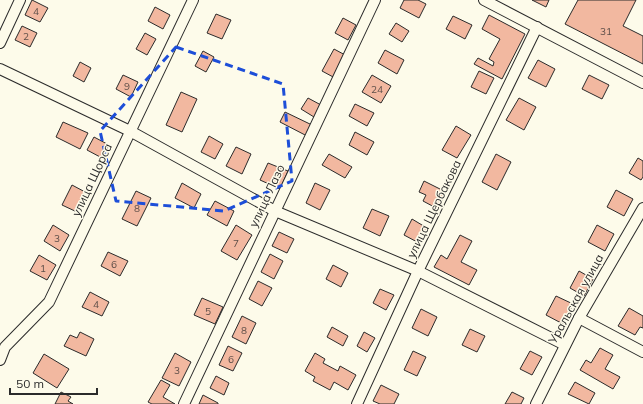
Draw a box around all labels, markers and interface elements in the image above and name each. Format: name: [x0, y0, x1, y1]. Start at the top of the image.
house number: 4: [33, 5, 39, 18]
house number: 31: [600, 25, 612, 38]
house number: 2: [23, 30, 29, 43]
house number: 9: [124, 80, 130, 93]
house number: 24: [371, 83, 383, 96]
street label: улица Щорса: [68, 141, 115, 219]
street label: улица Щербакова: [403, 157, 464, 260]
street label: улица Лазо: [245, 162, 288, 230]
house number: 8: [134, 202, 140, 215]
house number: 3: [54, 232, 60, 245]
house number: 7: [233, 237, 239, 250]
street label: Уральская улица: [544, 251, 606, 347]
house number: 6: [111, 258, 117, 271]
house number: 1: [40, 262, 46, 275]
house number: 4: [93, 298, 99, 311]
house number: 5: [205, 305, 211, 318]
house number: 8: [241, 324, 247, 337]
house number: 6: [228, 353, 234, 366]
house number: 3: [174, 364, 180, 377]
scale bar: [10, 370, 97, 396]
text: 50 m: [16, 376, 44, 391]

